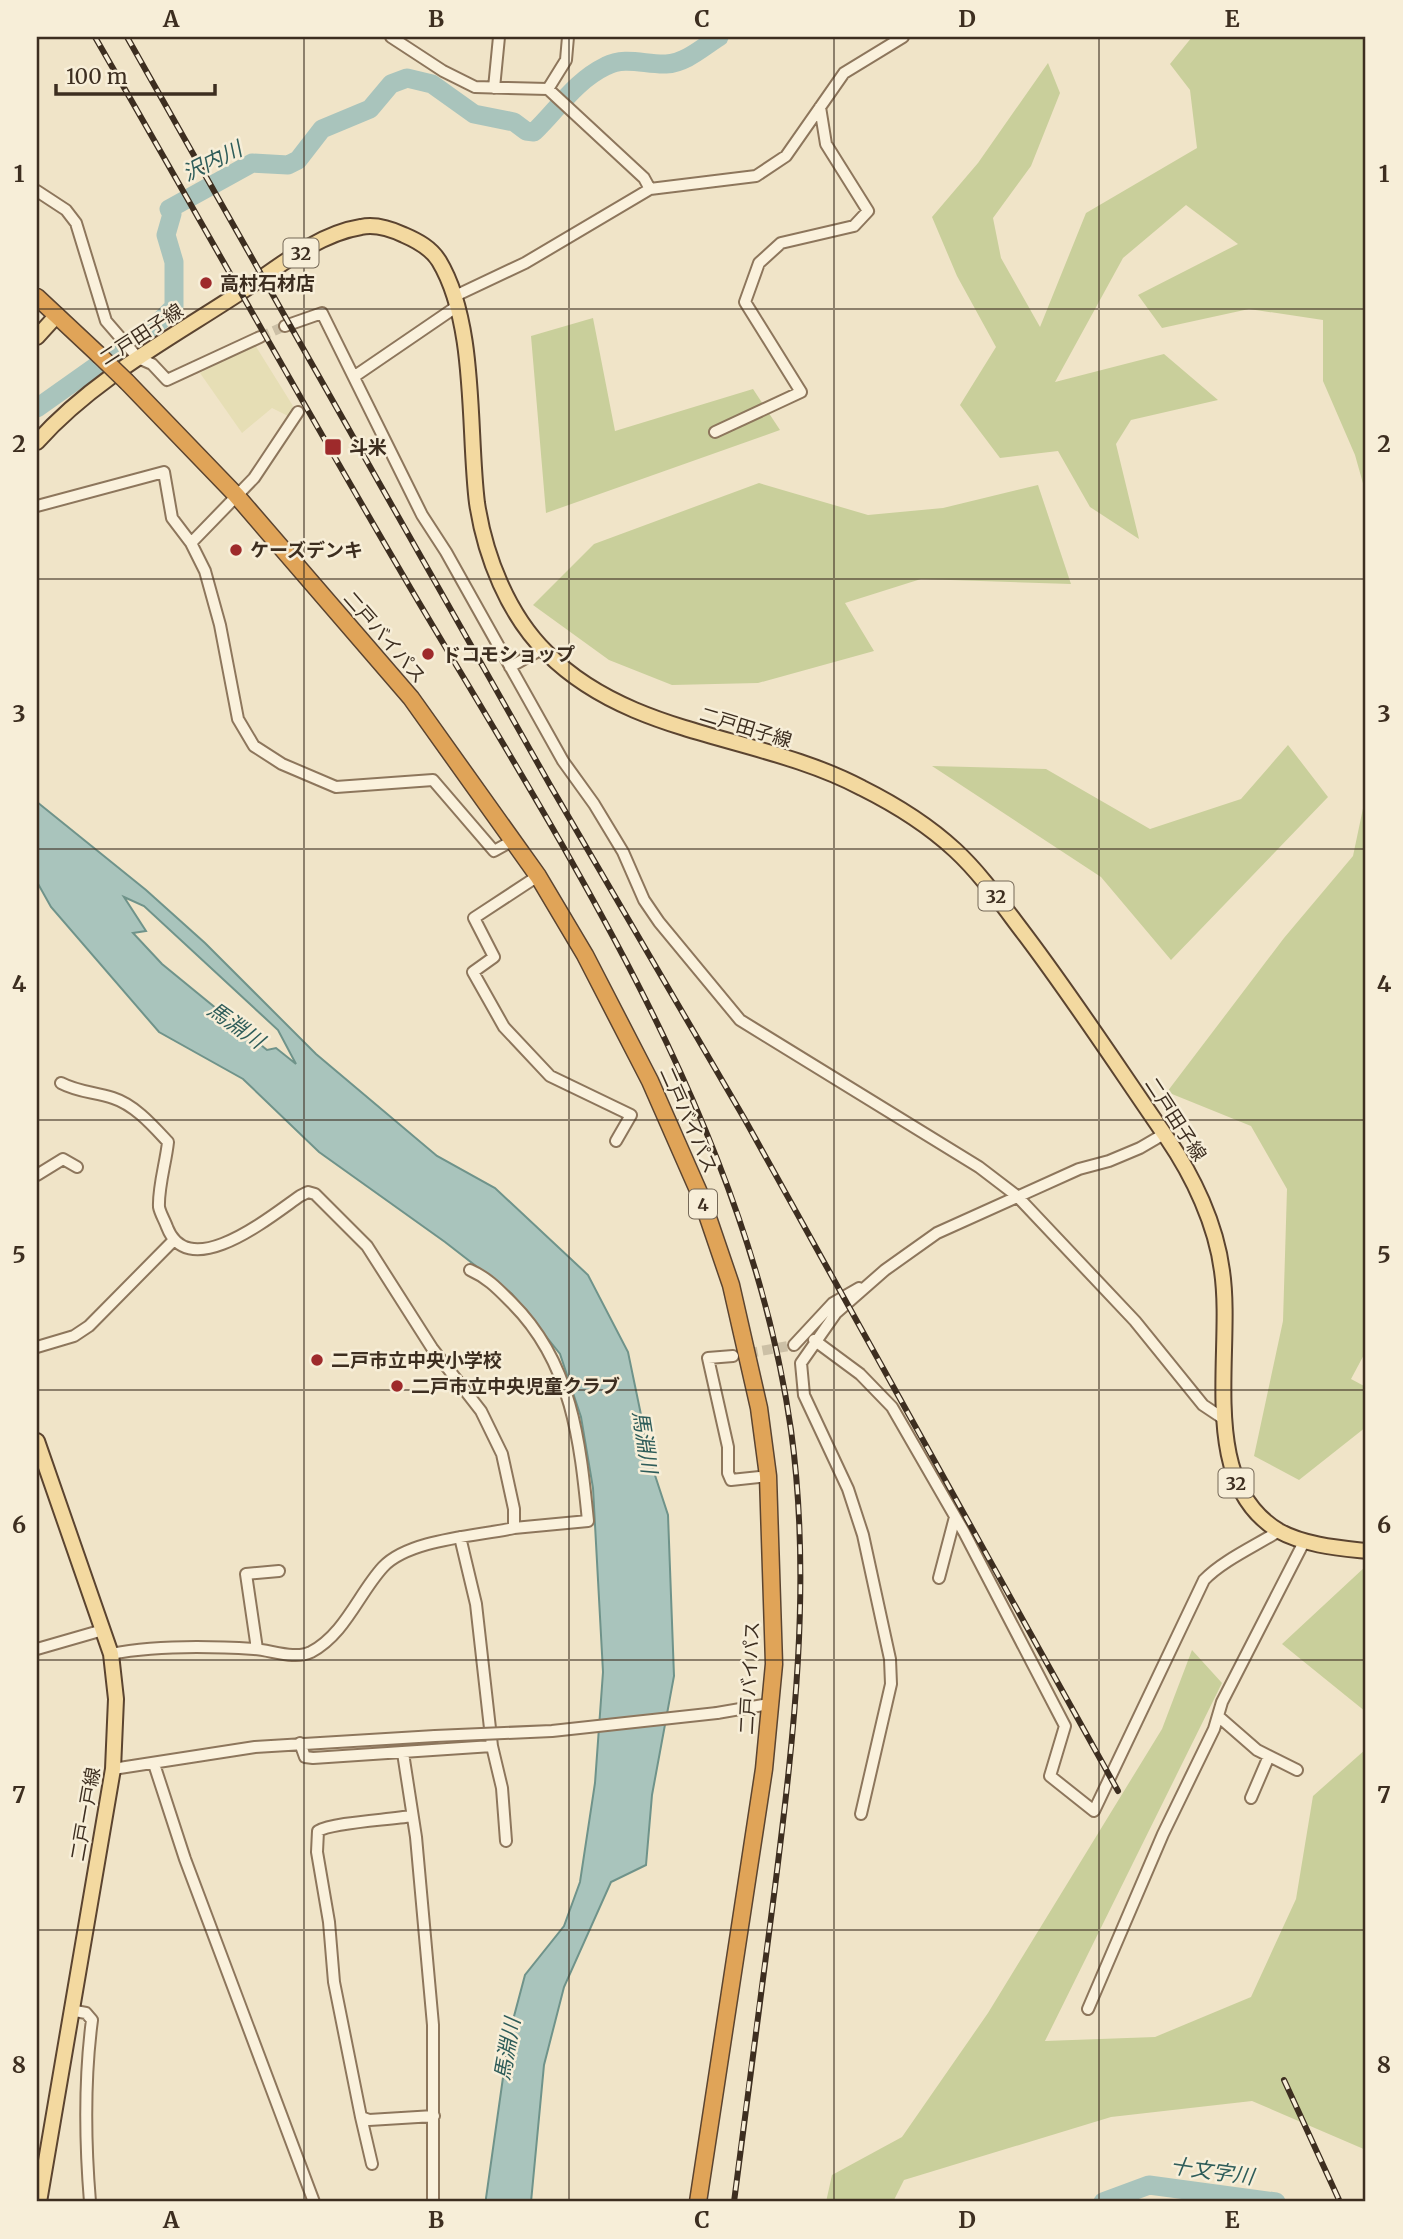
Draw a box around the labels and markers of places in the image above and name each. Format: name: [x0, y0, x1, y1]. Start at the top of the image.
place label: 高村石材店: [220, 271, 315, 295]
marker: 高村石材店: [198, 275, 214, 291]
place label: 斗米: [349, 435, 387, 459]
marker: 斗米: [323, 437, 343, 457]
place label: ケーズデンキ: [250, 538, 363, 562]
marker: ケーズデンキ: [228, 542, 244, 558]
place label: ドコモショップ: [442, 642, 575, 666]
marker: ドコモショップ: [420, 646, 436, 662]
place label: 二戸市立中央小学校: [331, 1348, 502, 1372]
marker: 二戸市立中央小学校: [309, 1352, 325, 1368]
place label: 二戸市立中央児童クラブ: [411, 1374, 620, 1398]
marker: 二戸市立中央児童クラブ: [389, 1378, 405, 1394]

